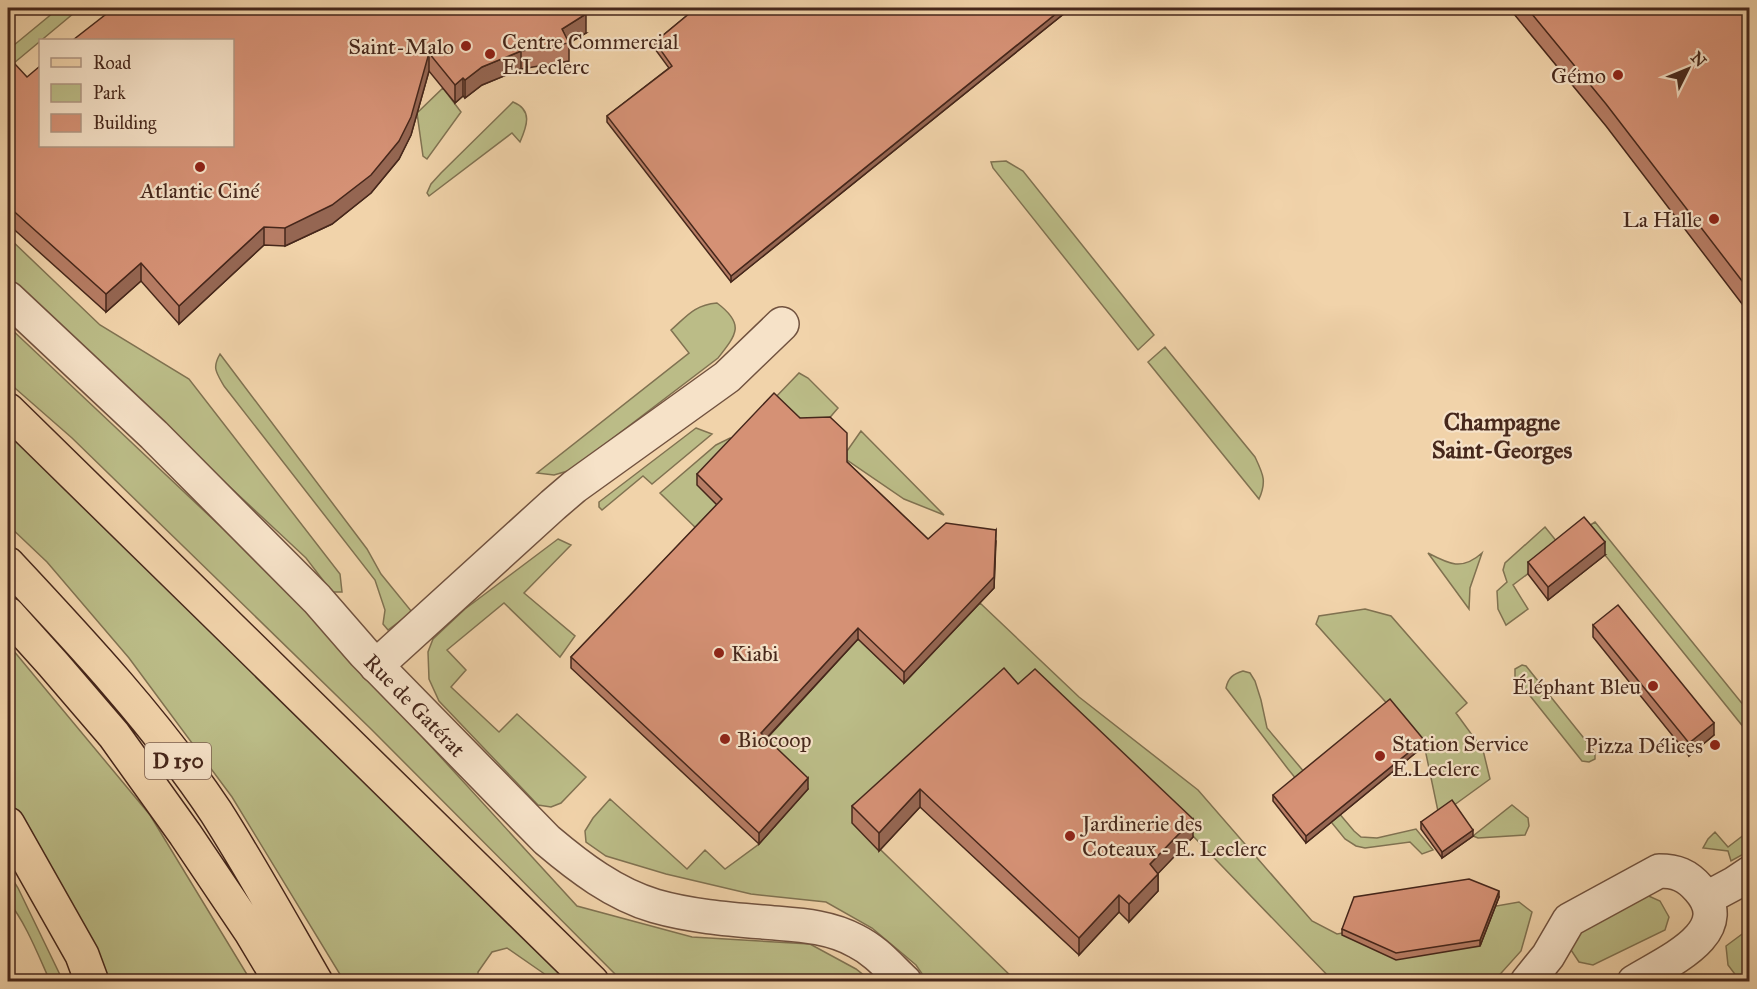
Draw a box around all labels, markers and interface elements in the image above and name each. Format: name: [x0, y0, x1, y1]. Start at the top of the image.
place label: Centre Commercial E.Leclerc: [502, 28, 679, 80]
place label: Saint-Malo: [348, 33, 454, 60]
legend: [39, 39, 234, 147]
marker: Saint-Malo: [459, 39, 473, 53]
north arrow: [1658, 39, 1718, 99]
marker: Centre Commercial E.Leclerc: [483, 47, 497, 61]
text: N: [1687, 48, 1710, 71]
text: Road: [93, 52, 131, 74]
place label: Gémo: [1551, 62, 1606, 89]
marker: Gémo: [1611, 68, 1625, 82]
text: Park: [93, 82, 126, 104]
text: Building: [93, 112, 157, 135]
marker: Atlantic Ciné: [193, 160, 207, 174]
place label: Atlantic Ciné: [139, 177, 261, 204]
place label: La Halle: [1622, 206, 1702, 233]
marker: La Halle: [1707, 212, 1721, 226]
district label: Champagne Saint-Georges: [1432, 407, 1572, 465]
place label: Kiabi: [731, 640, 779, 667]
marker: Kiabi: [712, 646, 726, 660]
street label: Rue de Gatérat: [359, 648, 472, 762]
place label: Éléphant Bleu: [1512, 673, 1641, 700]
marker: Éléphant Bleu: [1646, 679, 1660, 693]
place label: Biocoop: [737, 726, 811, 753]
place label: Station Service E.Leclerc: [1392, 730, 1529, 782]
marker: Biocoop: [718, 732, 732, 746]
place label: Pizza Délices: [1585, 732, 1703, 759]
marker: Pizza Délices: [1708, 738, 1722, 752]
road number: D 150: [145, 743, 211, 779]
marker: Station Service E.Leclerc: [1373, 749, 1387, 763]
place label: Jardinerie des Coteaux - E. Leclerc: [1080, 810, 1267, 862]
marker: Jardinerie des Coteaux - E. Leclerc: [1063, 829, 1077, 843]

